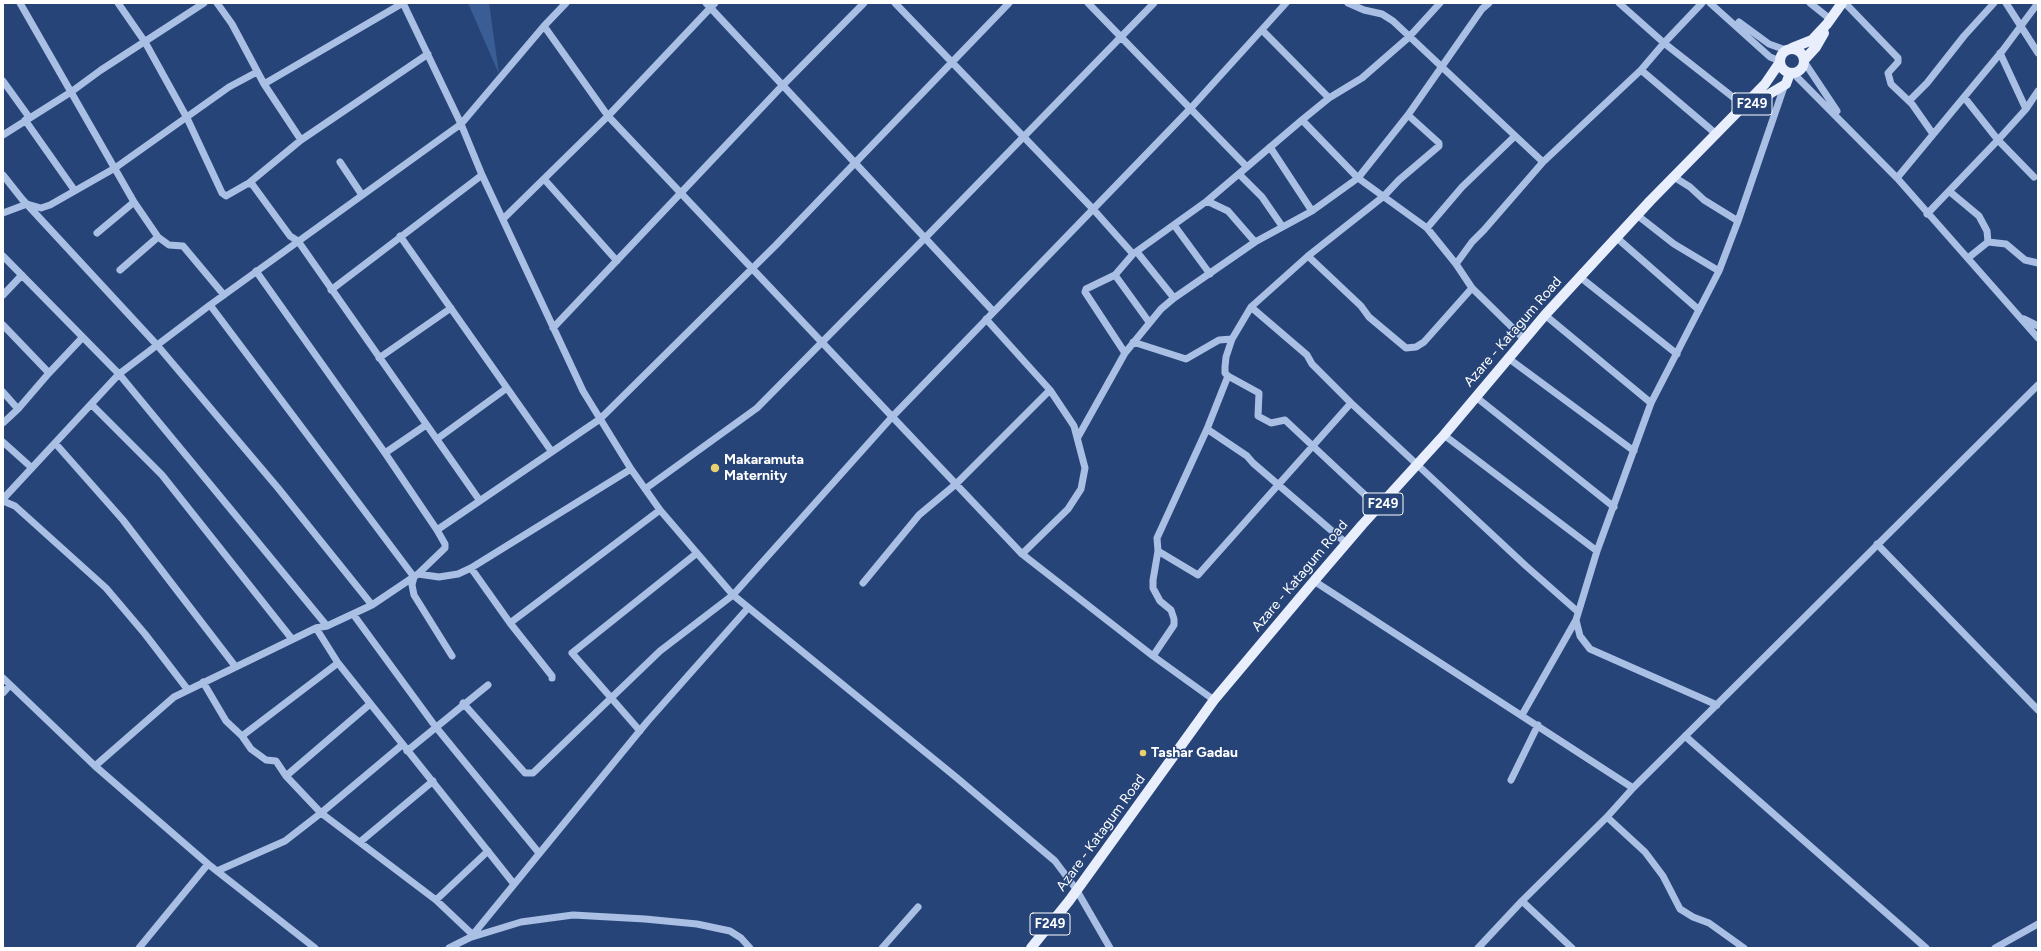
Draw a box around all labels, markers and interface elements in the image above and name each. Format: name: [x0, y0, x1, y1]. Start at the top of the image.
road number: F249: [1732, 93, 1772, 115]
street label: Azare - Katagum Road: [1461, 274, 1565, 390]
place label: Makaramuta Maternity: [724, 452, 804, 484]
marker: Makaramuta Maternity: [709, 462, 721, 474]
road number: F249: [1363, 493, 1403, 515]
street label: Azare - Katagum Road: [1249, 517, 1351, 635]
place label: Tashar Gadau: [1151, 745, 1238, 761]
marker: Tashar Gadau: [1138, 748, 1148, 758]
street label: Azare - Katagum Road: [1053, 771, 1149, 895]
road number: F249: [1030, 913, 1070, 935]

